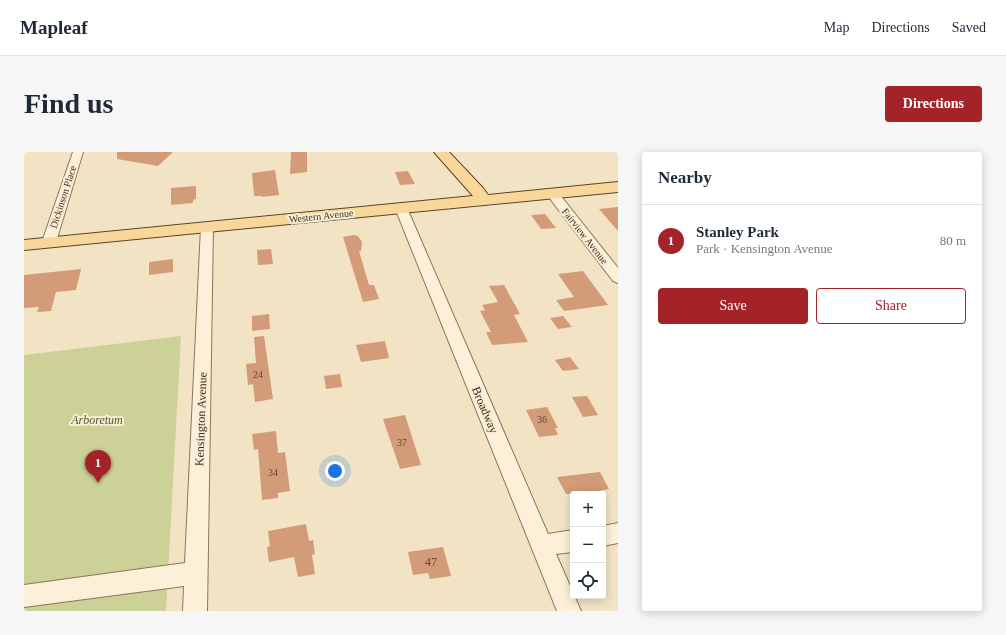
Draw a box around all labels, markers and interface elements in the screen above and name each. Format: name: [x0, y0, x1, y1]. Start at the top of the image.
text: Mapleaf: [20, 17, 88, 38]
text: Map: [824, 20, 849, 35]
text: Directions: [871, 20, 930, 35]
text: Saved: [952, 20, 986, 35]
button: Directions: [885, 86, 982, 122]
text: Find us: [24, 88, 114, 119]
street label: Dickinson Place: [48, 164, 78, 230]
text: Nearby: [658, 168, 712, 187]
street label: Fairview Avenue: [560, 206, 611, 267]
street label: Western Avenue: [288, 207, 354, 225]
text: Stanley Park: [696, 224, 779, 240]
text: 1: [668, 233, 674, 248]
text: 80 m: [940, 233, 966, 248]
text: Park · Kensington Avenue: [696, 241, 833, 256]
button: Save: [658, 288, 808, 324]
button: Share: [816, 288, 966, 324]
house number: 24: [253, 369, 263, 380]
street label: Kensington Avenue: [192, 372, 210, 466]
street label: Broadway: [469, 385, 501, 435]
park label: Arboretum: [70, 413, 123, 427]
house number: 36: [537, 414, 547, 425]
house number: 37: [397, 437, 407, 448]
pin: 1: [85, 450, 111, 483]
your location: [325, 461, 345, 481]
house number: 34: [268, 467, 278, 478]
map controls: [570, 491, 606, 599]
button: +: [570, 491, 606, 527]
button: −: [570, 527, 606, 563]
house number: 47: [425, 555, 437, 569]
button: locate: [570, 563, 606, 599]

